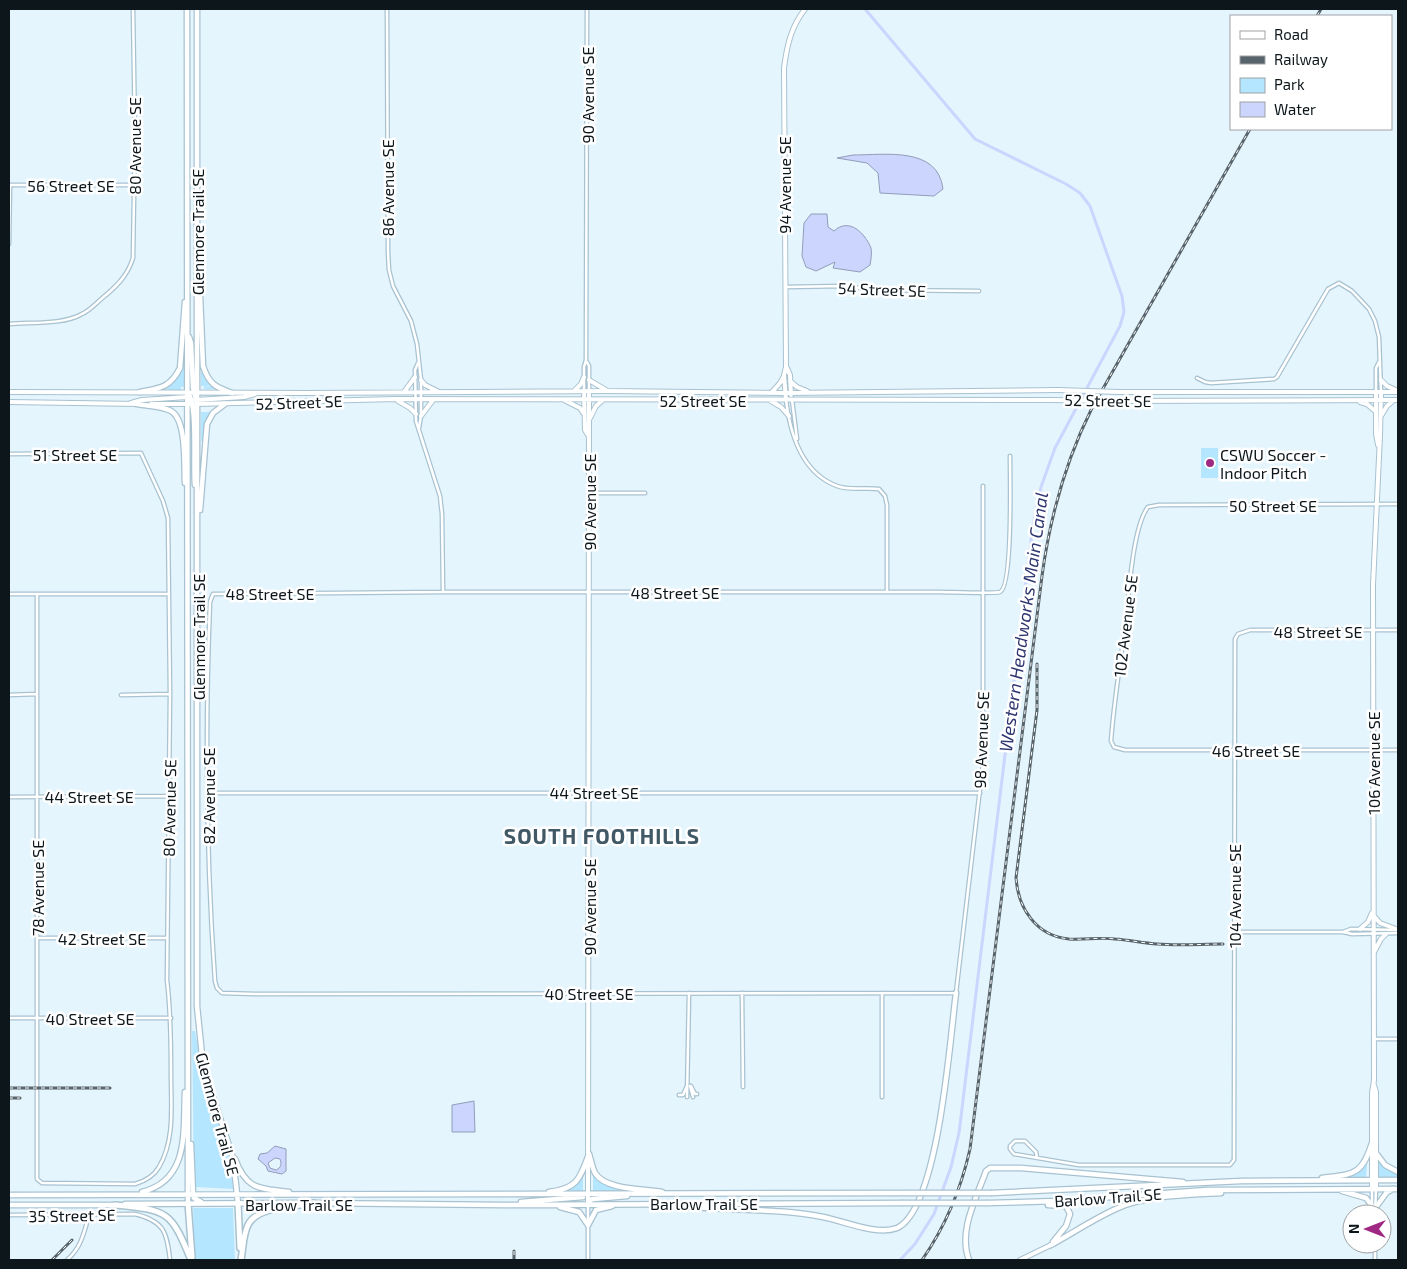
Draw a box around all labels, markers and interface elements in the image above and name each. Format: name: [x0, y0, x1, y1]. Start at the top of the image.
legend: [1230, 15, 1392, 130]
text: Road: [1274, 25, 1309, 43]
street label: 90 Avenue SE: [578, 46, 597, 144]
text: Railway: [1274, 50, 1328, 68]
text: Park: [1274, 75, 1305, 93]
street label: 80 Avenue SE: [125, 97, 144, 195]
text: Water: [1274, 100, 1316, 118]
street label: 94 Avenue SE: [775, 136, 794, 234]
street label: 86 Avenue SE: [378, 139, 397, 237]
street label: Glenmore Trail SE: [188, 169, 207, 295]
street label: 56 Street SE: [27, 176, 115, 195]
street label: 54 Street SE: [838, 278, 926, 300]
street label: 52 Street SE: [1064, 390, 1152, 410]
street label: 52 Street SE: [255, 391, 343, 413]
street label: 52 Street SE: [659, 391, 747, 410]
street label: 51 Street SE: [33, 445, 117, 464]
place label: CSWU Soccer - Indoor Pitch: [1220, 445, 1326, 482]
street label: 90 Avenue SE: [580, 453, 599, 551]
marker: CSWU Soccer - Indoor Pitch: [1204, 457, 1216, 469]
water label: Western Headworks Main Canal: [994, 491, 1052, 753]
street label: 50 Street SE: [1229, 496, 1317, 515]
street label: Glenmore Trail SE: [189, 574, 208, 700]
street label: 102 Avenue SE: [1109, 574, 1141, 678]
street label: 48 Street SE: [630, 583, 720, 602]
street label: 48 Street SE: [225, 584, 315, 603]
street label: 48 Street SE: [1273, 622, 1363, 641]
street label: 98 Avenue SE: [970, 691, 992, 789]
street label: 106 Avenue SE: [1364, 711, 1383, 815]
street label: 46 Street SE: [1212, 741, 1300, 760]
street label: 82 Avenue SE: [199, 747, 218, 845]
street label: 80 Avenue SE: [159, 759, 179, 857]
street label: 44 Street SE: [549, 783, 639, 802]
street label: 44 Street SE: [44, 787, 134, 806]
district label: SOUTH FOOTHILLS: [504, 823, 700, 848]
street label: 78 Avenue SE: [28, 840, 47, 936]
street label: 104 Avenue SE: [1225, 844, 1244, 948]
street label: 90 Avenue SE: [580, 858, 599, 956]
street label: 42 Street SE: [58, 929, 146, 948]
street label: 40 Street SE: [544, 984, 634, 1003]
street label: 40 Street SE: [45, 1009, 135, 1028]
street label: Glenmore Trail SE: [192, 1050, 244, 1178]
street label: Barlow Trail SE: [1054, 1184, 1162, 1210]
street label: Barlow Trail SE: [650, 1194, 758, 1213]
street label: Barlow Trail SE: [245, 1195, 353, 1214]
north arrow: [1342, 1204, 1392, 1254]
street label: 35 Street SE: [28, 1205, 116, 1225]
text: N: [1345, 1224, 1362, 1234]

